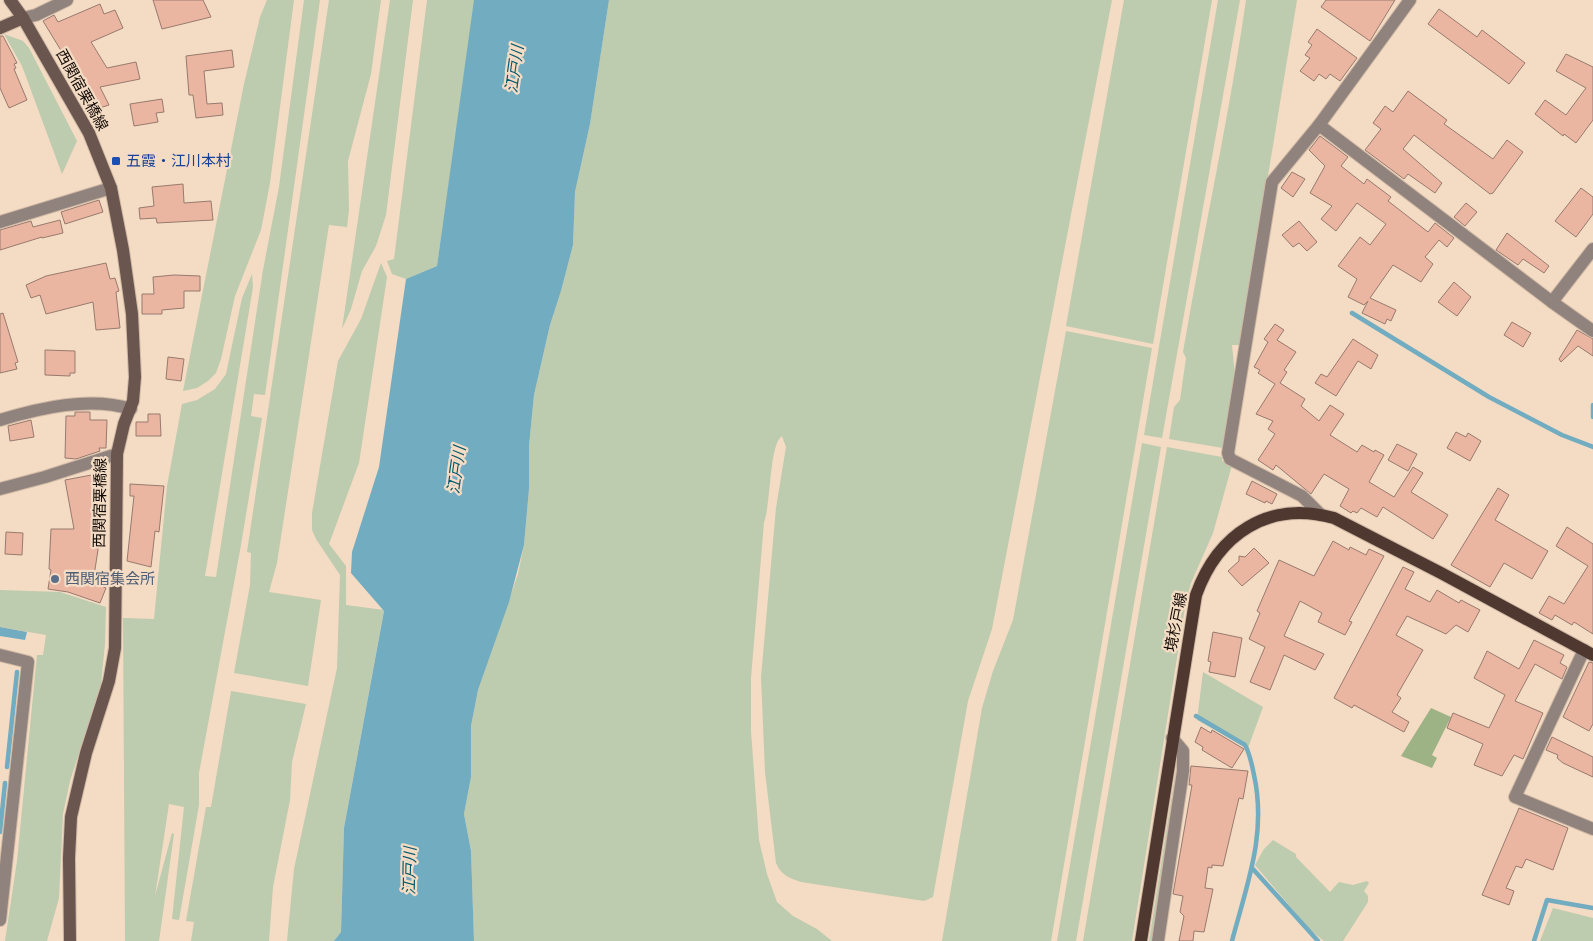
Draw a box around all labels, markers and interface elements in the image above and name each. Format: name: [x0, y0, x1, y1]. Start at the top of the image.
water label: 江戸川: [502, 42, 527, 94]
street label: 西関宿栗橋線: [53, 46, 112, 133]
place label: 五霞・江川本村: [126, 152, 231, 169]
marker: 五霞・江川本村: [110, 155, 122, 167]
water label: 江戸川: [444, 443, 469, 495]
street label: 西関宿栗橋線: [90, 458, 109, 548]
place label: 西関宿集会所: [65, 570, 155, 587]
marker: 西関宿集会所: [49, 573, 61, 585]
street label: 境杉戸線: [1161, 591, 1190, 653]
water label: 江戸川: [400, 845, 418, 895]

